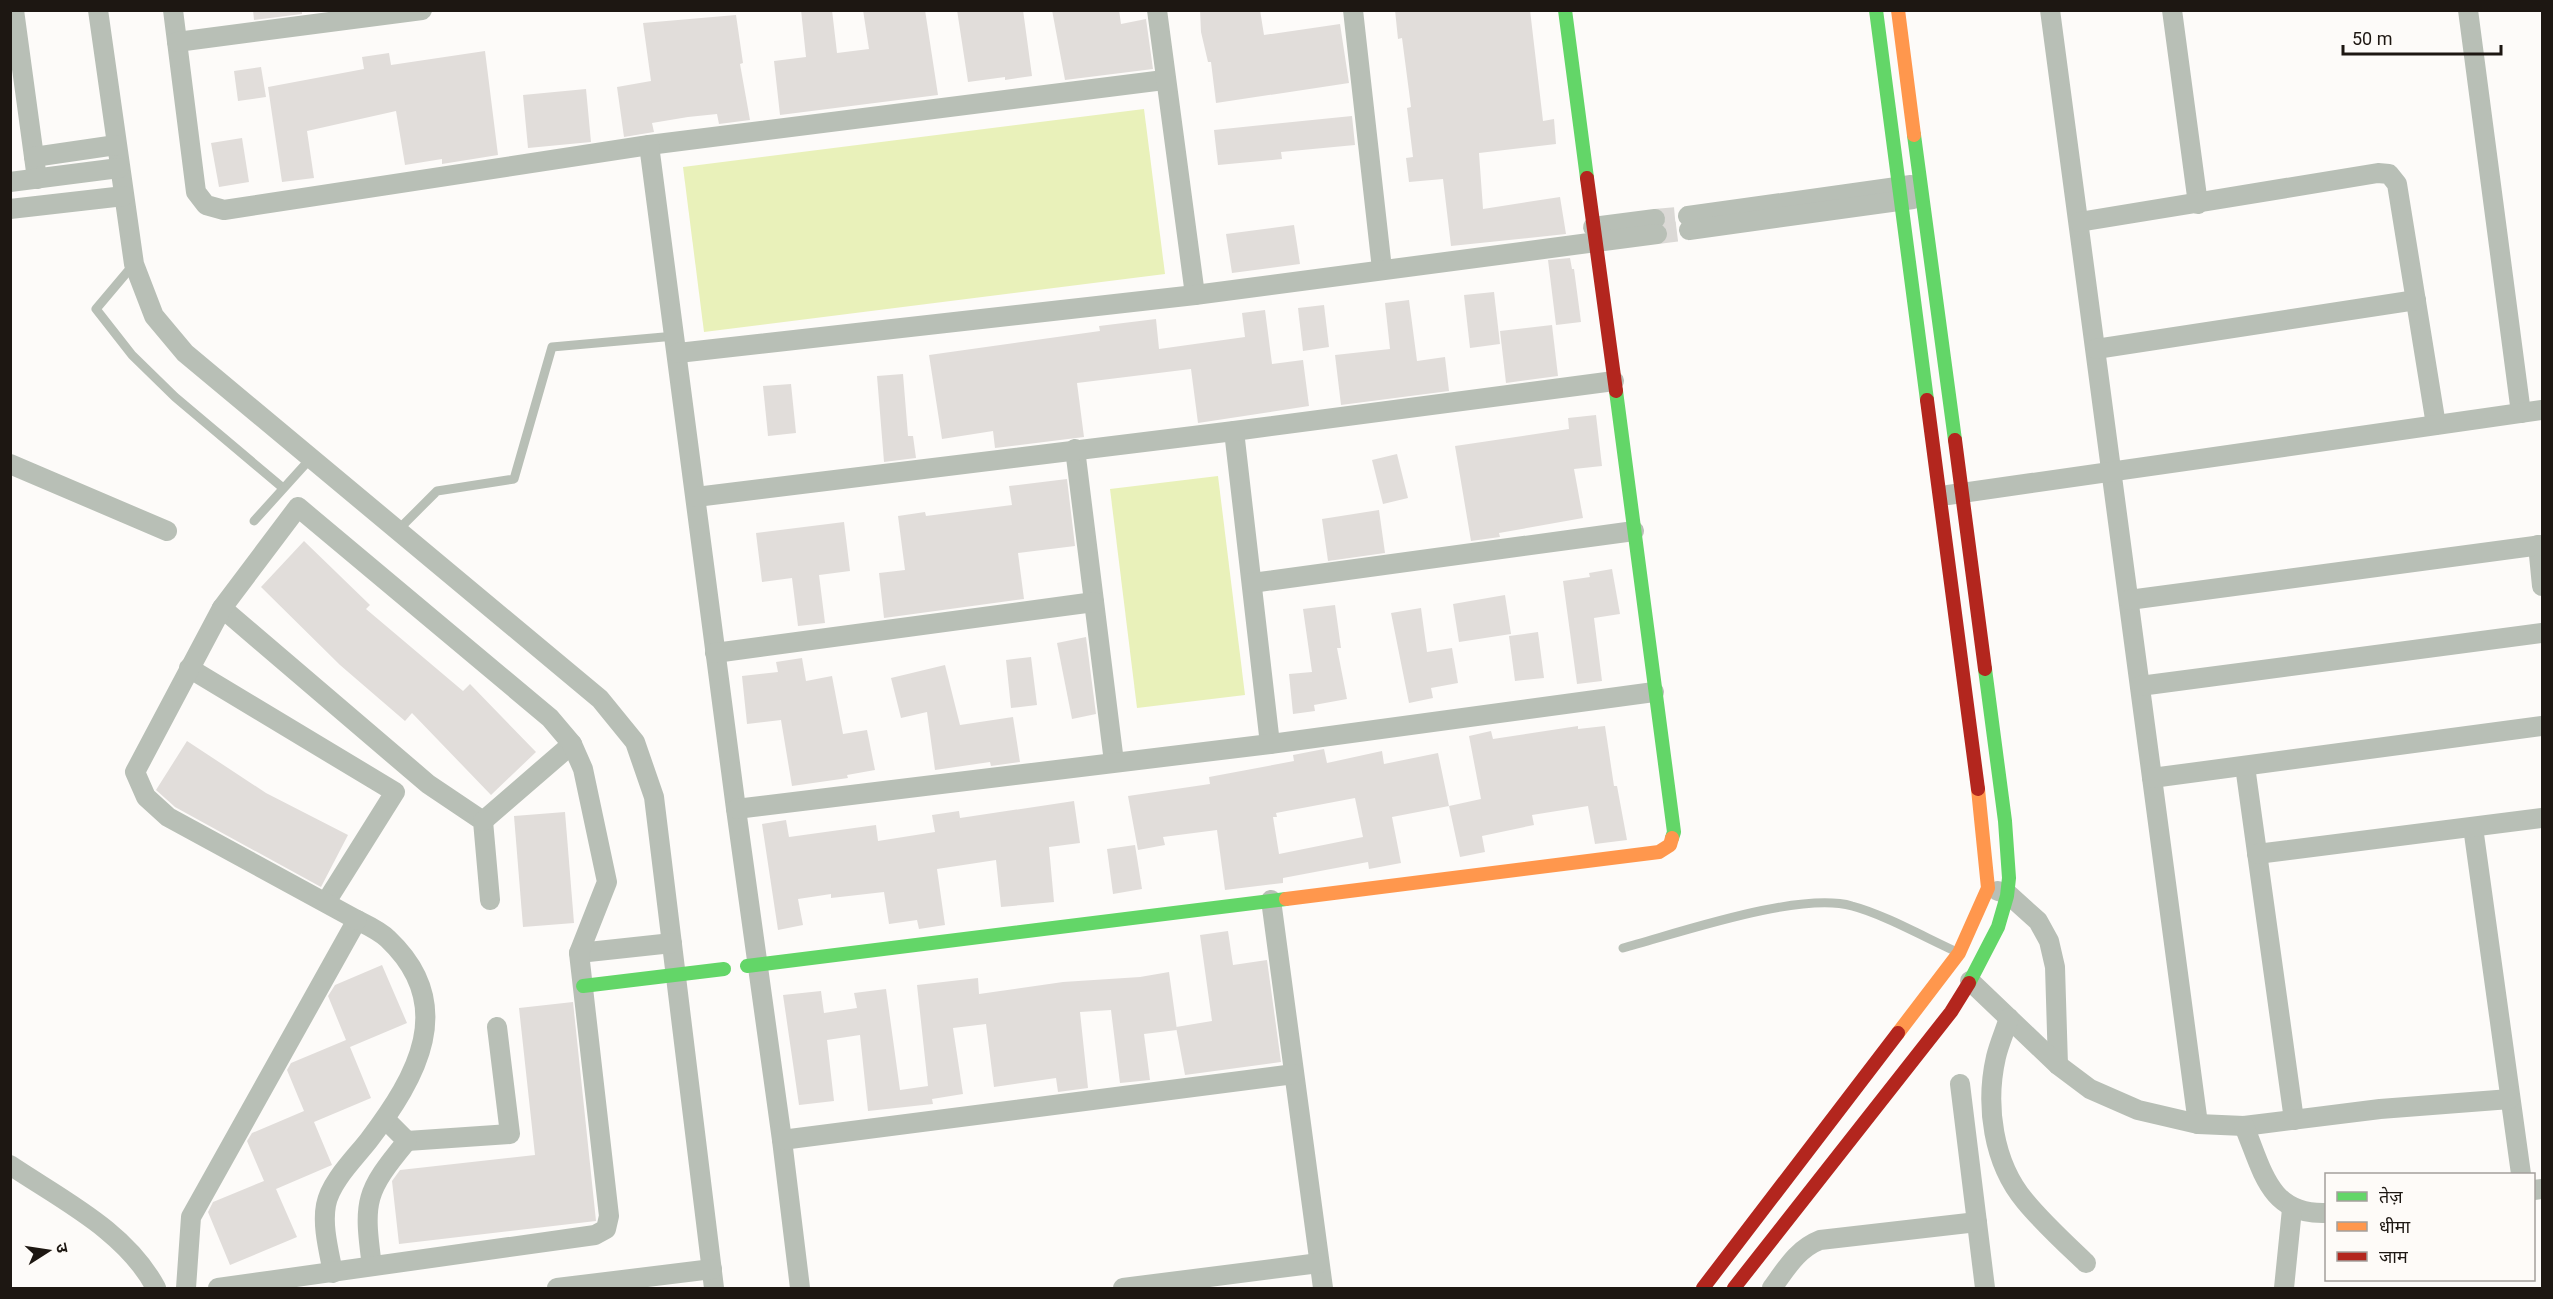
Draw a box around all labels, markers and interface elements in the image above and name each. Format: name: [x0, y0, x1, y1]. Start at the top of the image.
scale bar: [2343, 18, 2500, 56]
text: 50 m: [2352, 28, 2392, 49]
legend: [2325, 1173, 2535, 1281]
text: तेज़: [2379, 1186, 2403, 1207]
text: धीमा: [2379, 1216, 2410, 1237]
north arrow: [18, 1221, 78, 1281]
text: उ: [52, 1241, 73, 1255]
text: जाम: [2379, 1246, 2409, 1267]

